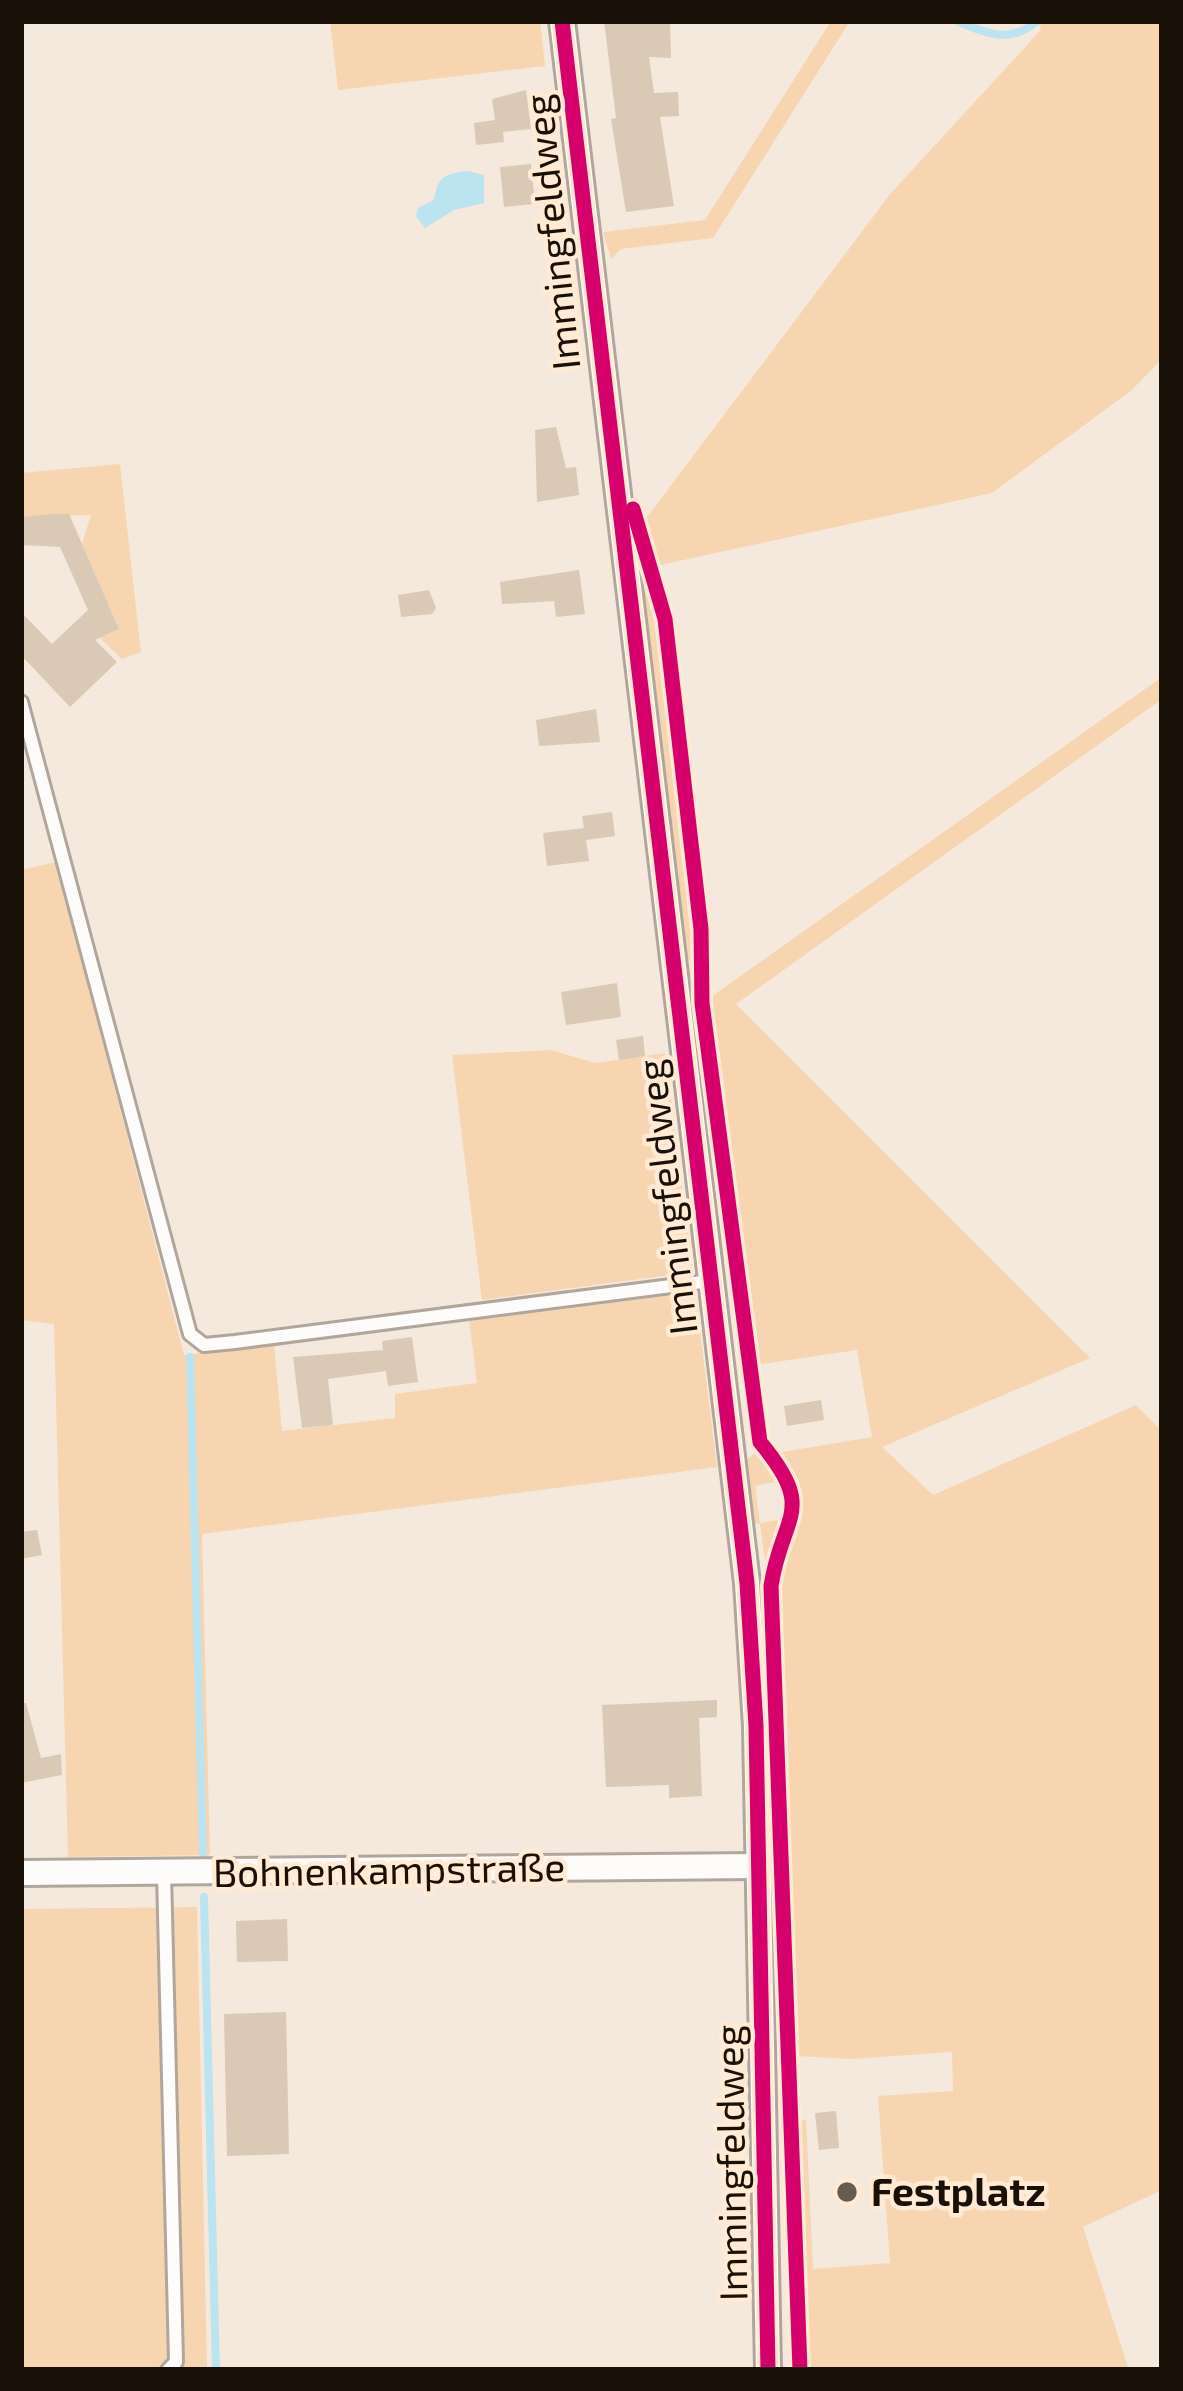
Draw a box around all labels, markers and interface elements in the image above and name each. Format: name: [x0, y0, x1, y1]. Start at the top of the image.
street label: Immingfeldweg: [513, 92, 588, 372]
street label: Immingfeldweg: [625, 1057, 706, 1337]
street label: Bohnenkampstraße: [212, 1842, 566, 1895]
street label: Immingfeldweg: [704, 2024, 755, 2302]
place label: Festplatz: [871, 2167, 1046, 2214]
marker: Festplatz: [834, 2179, 860, 2205]

